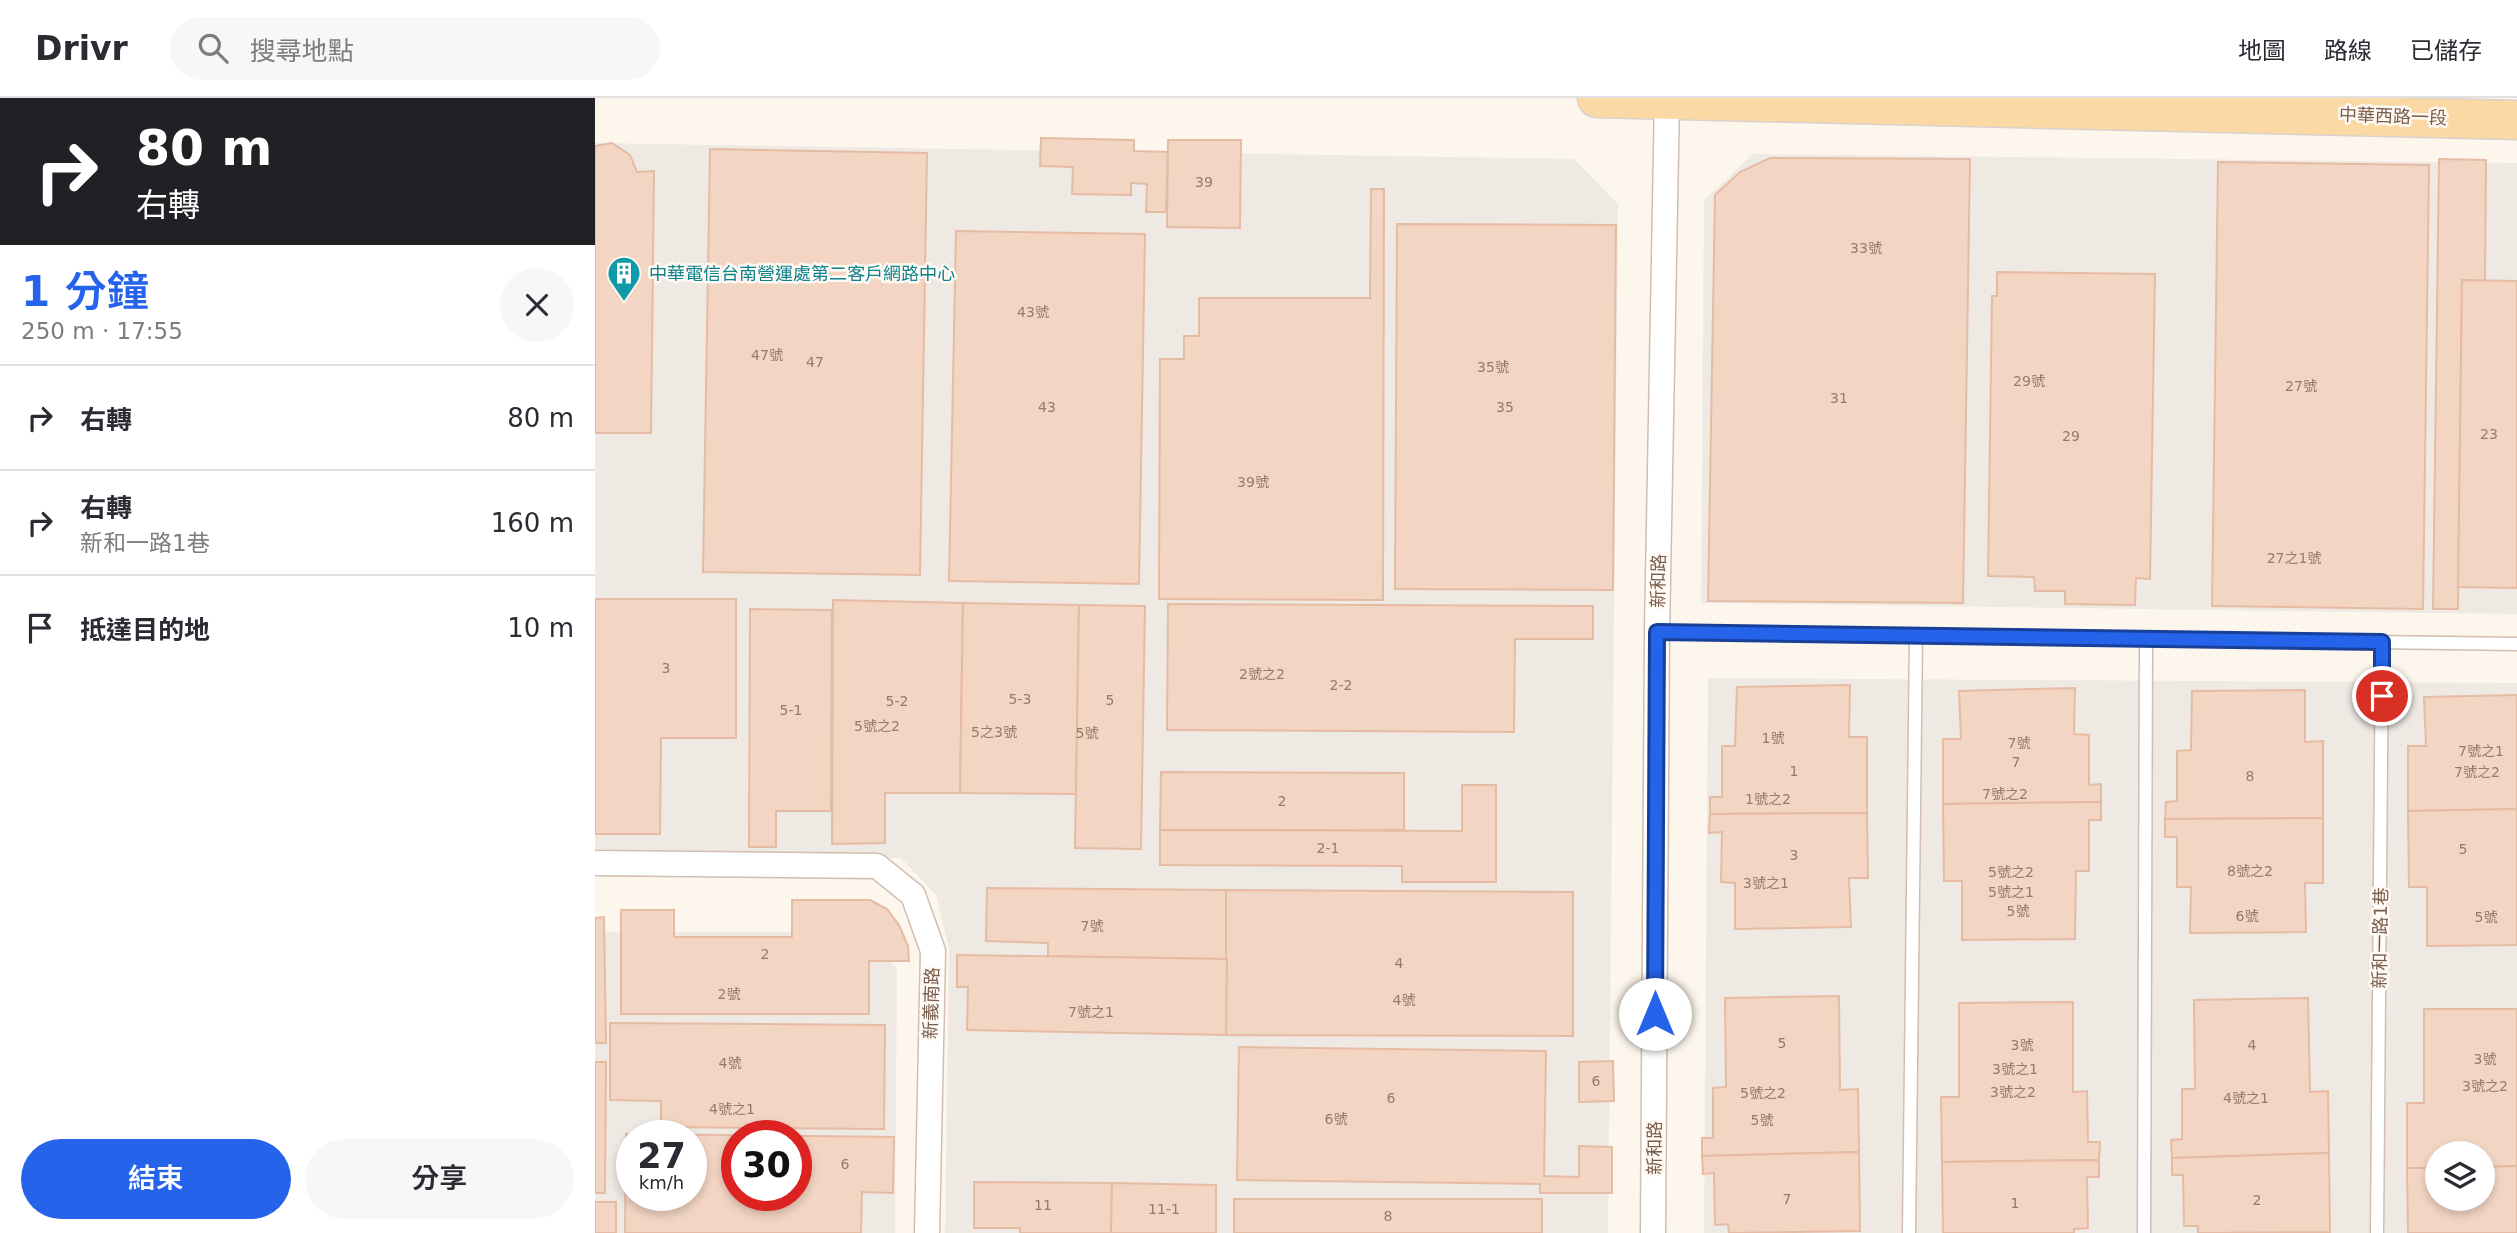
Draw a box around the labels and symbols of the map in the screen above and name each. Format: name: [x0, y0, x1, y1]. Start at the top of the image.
street label: 中華西路一段: [2339, 104, 2447, 128]
house number: 39: [1195, 174, 1213, 190]
house number: 33號: [1850, 240, 1882, 256]
building icon: 中華電信台南營運處第二客戶網路中心: [605, 254, 643, 303]
place label: 中華電信台南營運處第二客戶網路中心: [649, 263, 955, 284]
house number: 43號: [1017, 304, 1049, 320]
house number: 47號: [751, 347, 783, 363]
house number: 47: [806, 354, 824, 370]
house number: 35號: [1477, 359, 1509, 375]
house number: 29號: [2013, 373, 2045, 389]
house number: 27號: [2285, 378, 2317, 394]
house number: 31: [1830, 390, 1848, 406]
house number: 43: [1038, 399, 1056, 415]
house number: 35: [1496, 399, 1514, 415]
house number: 23: [2480, 426, 2498, 442]
house number: 29: [2062, 428, 2080, 444]
house number: 39號: [1237, 474, 1269, 490]
house number: 27之1號: [2267, 550, 2321, 566]
street label: 新和路: [1647, 554, 1669, 608]
house number: 3: [662, 660, 670, 676]
house number: 2號之2: [1239, 666, 1285, 682]
pin: [2352, 666, 2412, 726]
house number: 2-2: [1330, 677, 1352, 693]
house number: 5-3: [1009, 691, 1031, 707]
house number: 5: [1106, 692, 1114, 708]
house number: 5-2: [886, 693, 908, 709]
house number: 5-1: [780, 702, 802, 718]
house number: 5號之2: [854, 718, 900, 734]
house number: 5之3號: [971, 724, 1017, 740]
house number: 5號: [1076, 725, 1098, 741]
house number: 1號: [1762, 730, 1784, 746]
house number: 7號: [2008, 735, 2030, 751]
house number: 7號之1: [2458, 743, 2504, 759]
house number: 7: [2012, 754, 2020, 770]
house number: 1: [1790, 763, 1798, 779]
house number: 7號之2: [2454, 764, 2500, 780]
house number: 8: [2246, 768, 2254, 784]
house number: 7號之2: [1982, 786, 2028, 802]
house number: 1號之2: [1745, 791, 1791, 807]
house number: 2: [1278, 793, 1286, 809]
house number: 2-1: [1317, 840, 1339, 856]
house number: 5: [2459, 841, 2467, 857]
house number: 3: [1790, 847, 1798, 863]
house number: 8號之2: [2227, 863, 2273, 879]
house number: 5號之2: [1988, 864, 2034, 880]
house number: 3號之1: [1743, 875, 1789, 891]
house number: 5號之1: [1988, 884, 2034, 900]
street label: 新和一路1巷: [2369, 887, 2391, 989]
house number: 5號: [2007, 903, 2029, 919]
house number: 6號: [2236, 908, 2258, 924]
house number: 5號: [2475, 909, 2497, 925]
house number: 7號: [1081, 918, 1103, 934]
house number: 2: [761, 946, 769, 962]
house number: 4: [1395, 955, 1404, 971]
street label: 新義南路: [919, 967, 943, 1039]
position arrow: [1618, 977, 1692, 1051]
house number: 2號: [718, 986, 740, 1002]
house number: 4號: [1393, 992, 1415, 1008]
house number: 7號之1: [1068, 1004, 1114, 1020]
house number: 5: [1778, 1035, 1786, 1051]
house number: 3號: [2011, 1037, 2033, 1053]
house number: 4: [2248, 1037, 2257, 1053]
house number: 3號: [2474, 1051, 2496, 1067]
house number: 4號: [719, 1055, 741, 1071]
house number: 3號之1: [1992, 1061, 2038, 1077]
house number: 6: [1592, 1073, 1601, 1089]
house number: 3號之2: [2462, 1078, 2508, 1094]
house number: 3號之2: [1990, 1084, 2036, 1100]
house number: 5號之2: [1740, 1085, 1786, 1101]
house number: 6: [1387, 1090, 1396, 1106]
house number: 4號之1: [2223, 1090, 2269, 1106]
house number: 4號之1: [709, 1101, 755, 1117]
house number: 6號: [1325, 1111, 1347, 1127]
house number: 5號: [1751, 1112, 1773, 1128]
speed limit sign: 30: [721, 1120, 812, 1211]
street label: 新和路: [1644, 1121, 1665, 1175]
house number: 6: [841, 1156, 850, 1172]
house number: 7: [1783, 1191, 1791, 1207]
house number: 2: [2253, 1192, 2261, 1208]
house number: 1: [2011, 1195, 2019, 1211]
house number: 11: [1034, 1197, 1052, 1213]
house number: 11-1: [1148, 1201, 1180, 1217]
house number: 8: [1384, 1208, 1392, 1224]

